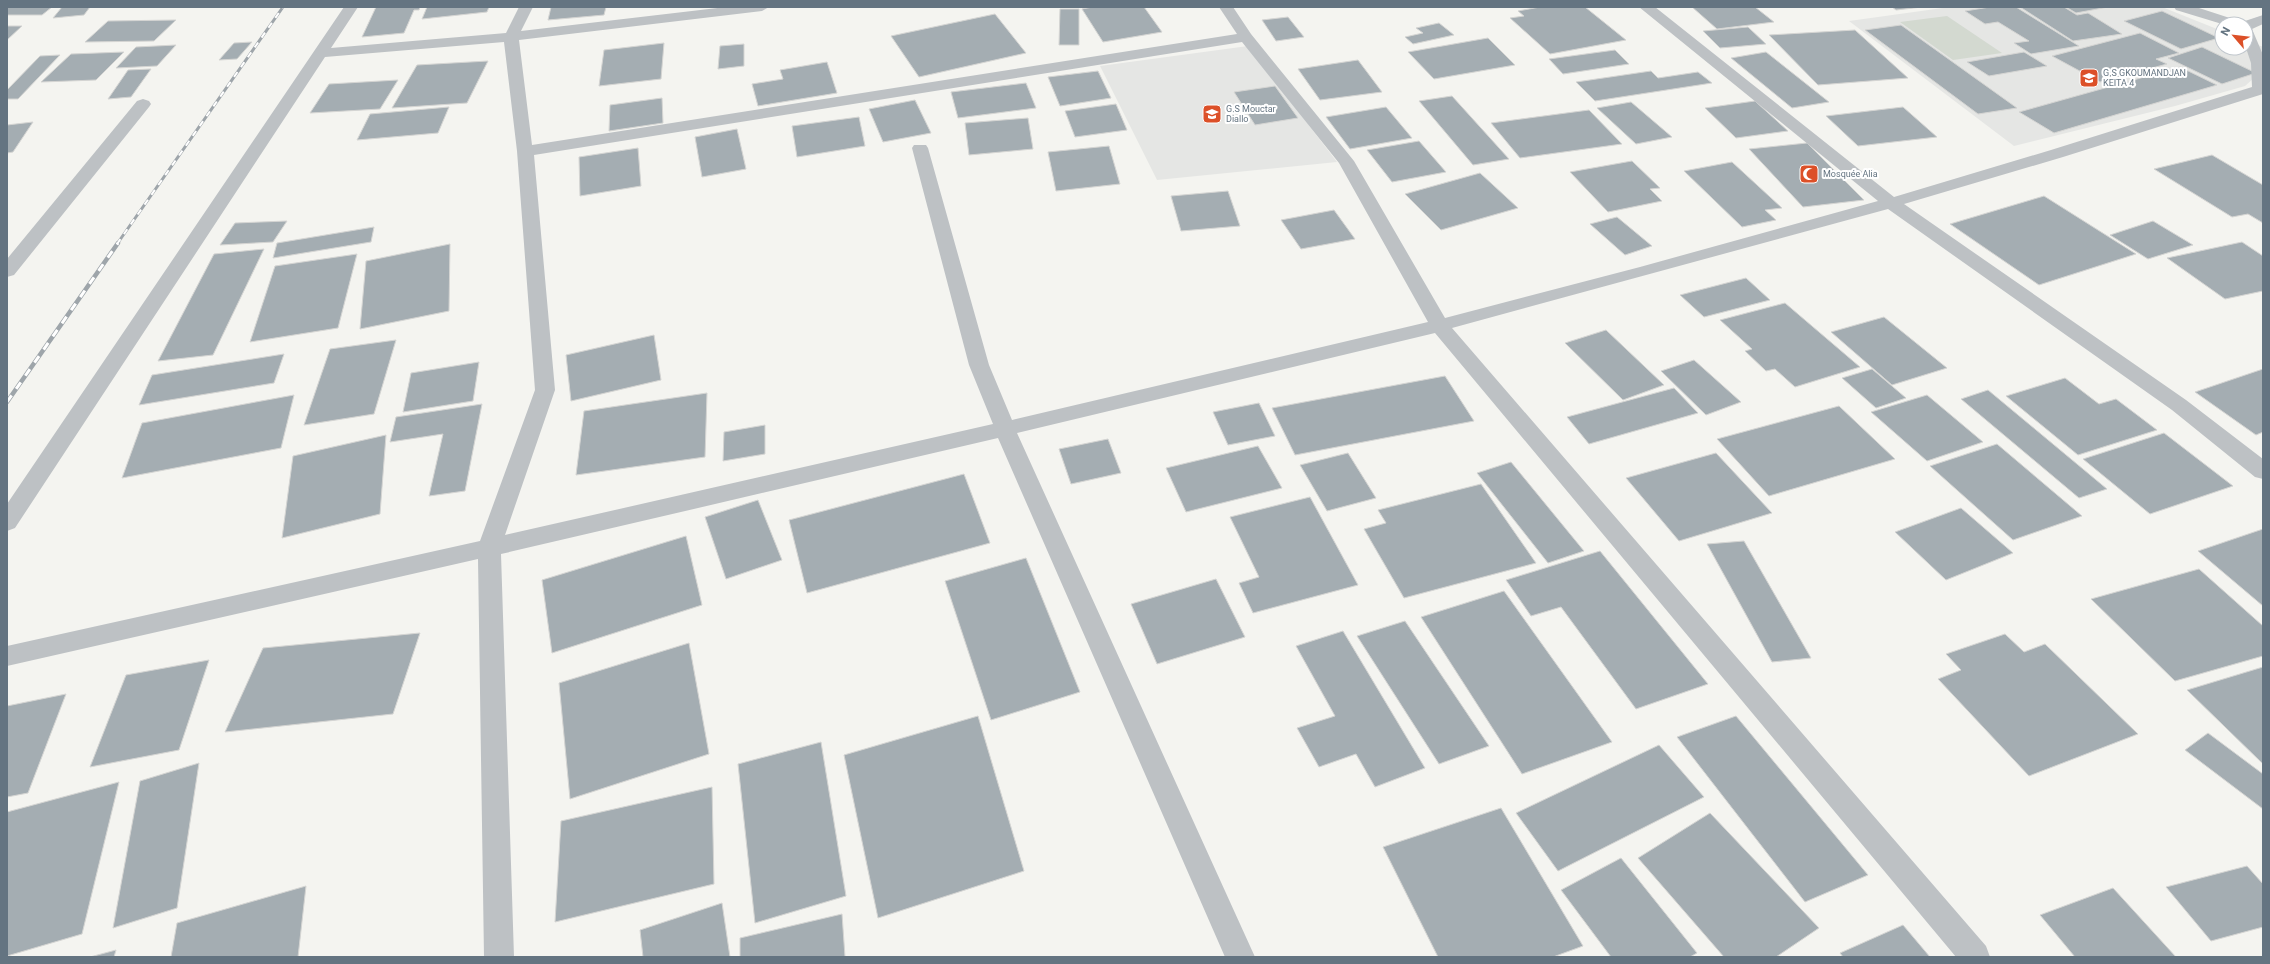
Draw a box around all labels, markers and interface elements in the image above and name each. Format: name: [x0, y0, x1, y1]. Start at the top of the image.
north arrow: [2214, 16, 2254, 56]
text: N: [2218, 25, 2233, 38]
school or university icon: G.S GKOUMANDJAN KEITA 4: [2078, 67, 2100, 89]
place label: G.S GKOUMANDJAN KEITA 4: [2103, 68, 2186, 88]
school or university icon: G.S Mouctar Diallo: [1201, 103, 1223, 125]
place label: G.S Mouctar Diallo: [1226, 104, 1276, 124]
mosque icon: Mosquée Alia: [1798, 163, 1820, 185]
place label: Mosquée Alia: [1823, 169, 1878, 179]

